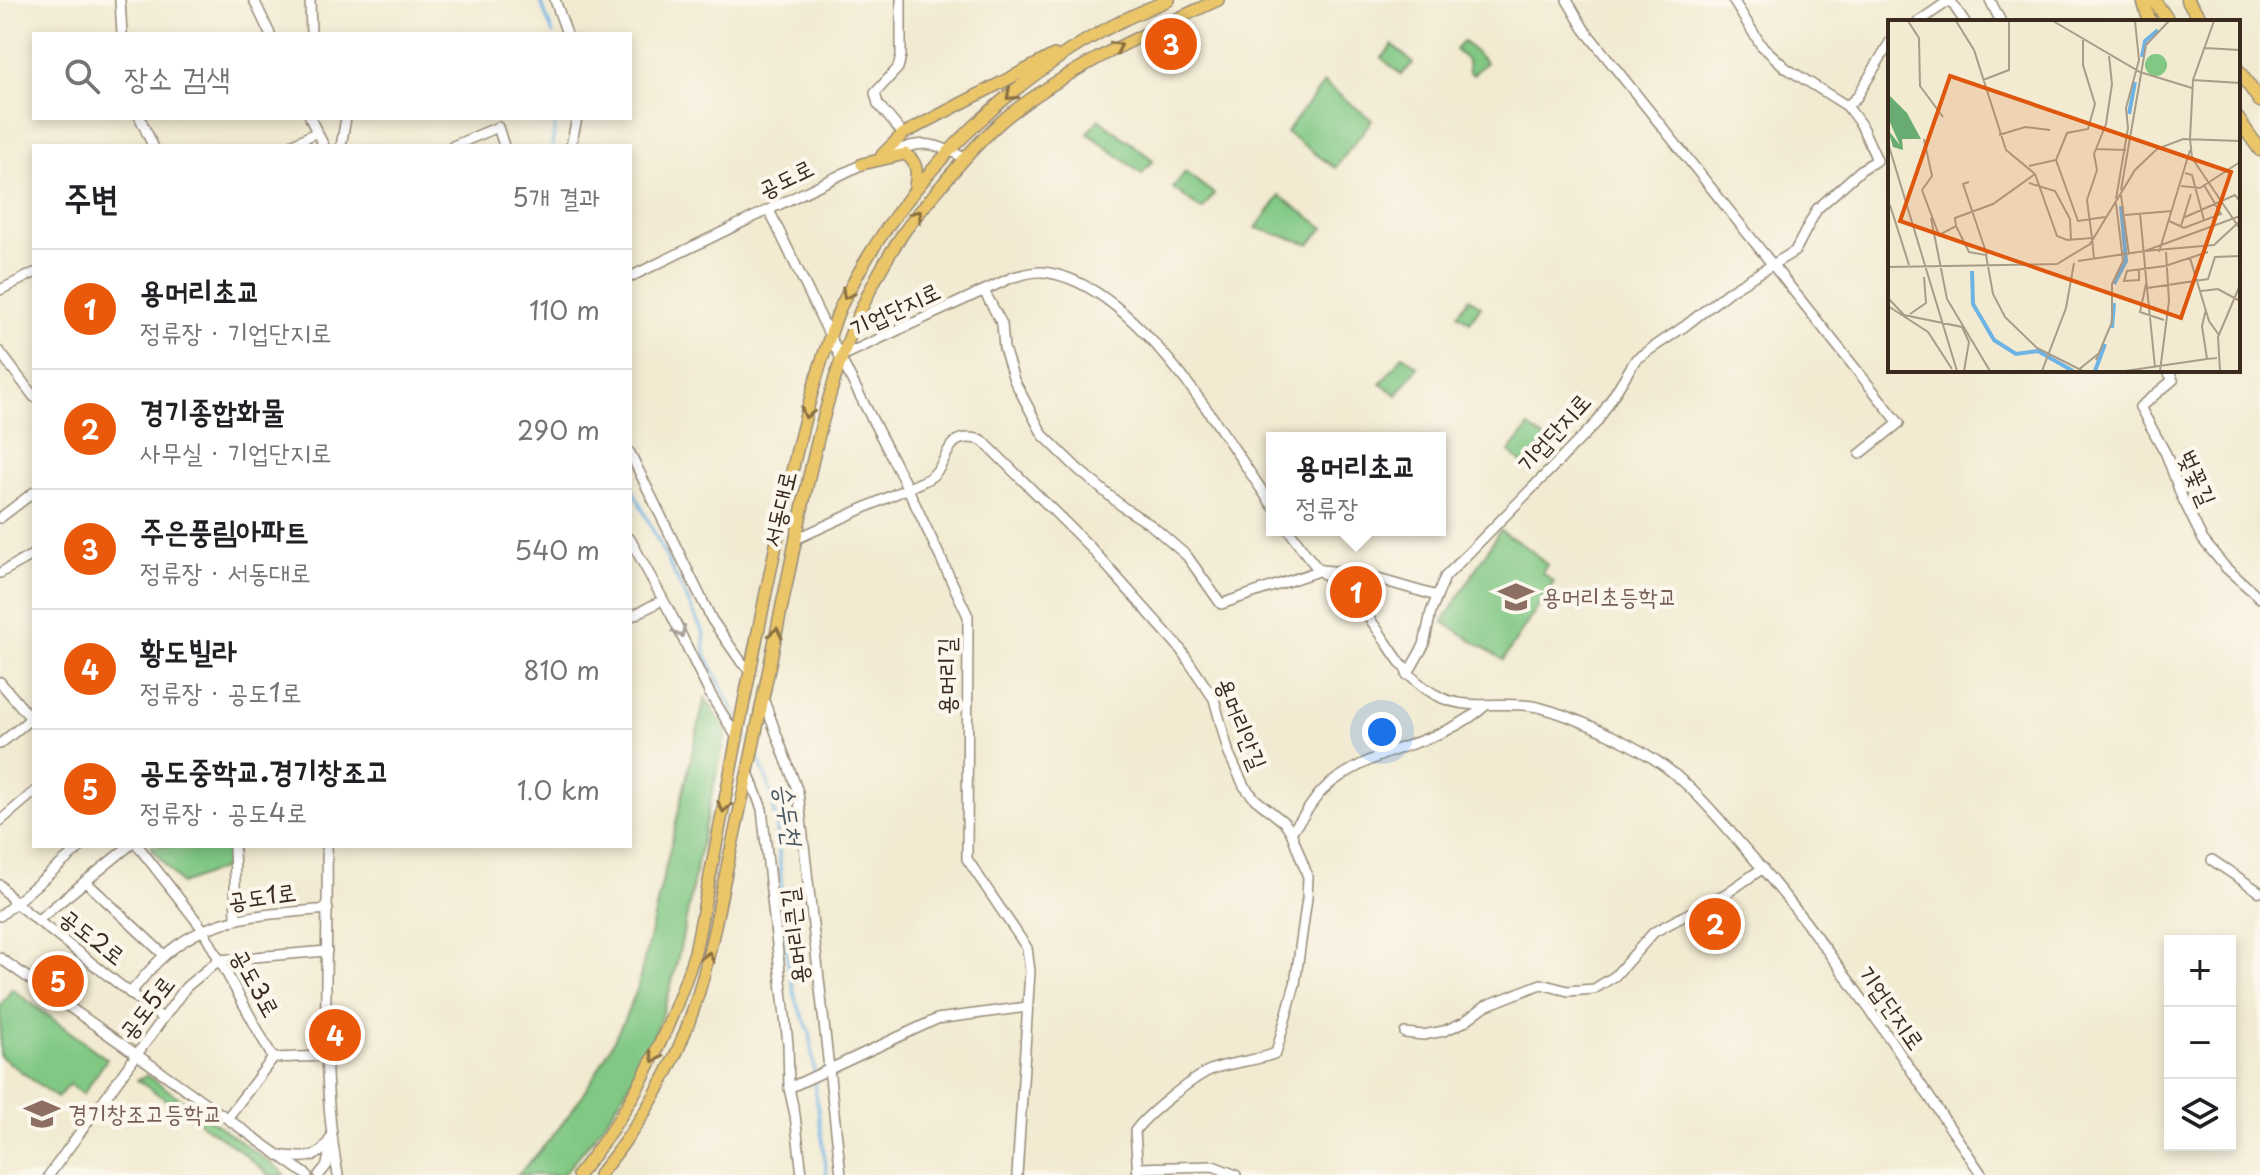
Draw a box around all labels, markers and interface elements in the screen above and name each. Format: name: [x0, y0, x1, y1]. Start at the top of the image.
pin: 3: [1145, 14, 1197, 74]
inset map: [1888, 20, 2240, 372]
search box: [32, 32, 632, 120]
one-way arrow: [1108, 41, 1123, 57]
icon: search: [60, 54, 104, 98]
text: 장소 검색: [124, 54, 230, 99]
one-way arrow: [1005, 85, 1020, 99]
street label: 공도로: [751, 148, 819, 206]
text: 주변: [64, 170, 119, 222]
text: 5개 결과: [512, 177, 600, 216]
one-way arrow: [908, 210, 922, 225]
text: 용머리초교: [140, 267, 261, 312]
street label: 기업단지로: [843, 271, 946, 345]
one-way arrow: [842, 286, 857, 300]
text: 1: [84, 290, 96, 329]
text: 110 m: [529, 290, 600, 329]
text: 정류장 · 기업단지로: [140, 312, 332, 351]
street label: 기업단지로: [1507, 384, 1598, 480]
text: 경기종합화물: [140, 387, 285, 432]
one-way arrow: [799, 405, 816, 419]
text: 2: [81, 410, 99, 449]
text: 290 m: [517, 410, 600, 449]
text: 사무실 · 기업단지로: [140, 432, 332, 471]
popup: [1266, 432, 1446, 536]
text: 용머리초교: [1296, 442, 1416, 487]
street label: 벚꽃길: [2171, 444, 2227, 511]
street label: 서동대로: [752, 467, 804, 550]
text: 정류장: [1296, 487, 1358, 526]
text: 주은풍림아파트: [140, 507, 309, 552]
text: 3: [81, 530, 99, 569]
text: 540 m: [514, 530, 600, 569]
text: 정류장 · 서동대로: [140, 552, 311, 591]
pin: 1: [1330, 562, 1382, 622]
place label: 용머리초등학교: [1542, 577, 1677, 613]
school or university icon: 용머리초등학교: [1497, 578, 1535, 616]
one-way arrow: [670, 624, 686, 639]
text: 황도빌라: [140, 627, 237, 672]
one-way arrow: [767, 627, 784, 640]
street label: 용머리길: [927, 637, 963, 715]
text: 4: [81, 650, 99, 689]
text: 810 m: [524, 650, 600, 689]
text: 정류장 · 공도1로: [140, 672, 302, 711]
street label: 용머리안길: [1208, 672, 1278, 775]
your location: [1362, 712, 1402, 752]
text: 공도중학교.경기창조고: [140, 747, 390, 792]
text: 5: [82, 770, 98, 809]
text: 1.0 km: [517, 770, 600, 809]
water label: 승두천: [765, 780, 814, 851]
text: 정류장 · 공도4로: [140, 792, 307, 831]
one-way arrow: [716, 801, 733, 814]
street label: 공도1로: [225, 872, 298, 918]
street label: 용머리큰길: [769, 886, 817, 986]
pin: 2: [1689, 894, 1741, 954]
street label: 공도2로: [53, 898, 134, 973]
map controls: [2164, 935, 2236, 1151]
button: +: [2164, 935, 2236, 1007]
street label: 공도3로: [223, 941, 290, 1023]
pin: 5: [32, 951, 84, 1011]
one-way arrow: [699, 951, 716, 965]
street label: 기업단지로: [1850, 957, 1935, 1057]
street label: 공도5로: [109, 967, 182, 1047]
pin: 4: [309, 1005, 361, 1065]
button: −: [2164, 1007, 2236, 1079]
one-way arrow: [648, 1049, 664, 1063]
button: layers: [2164, 1079, 2236, 1151]
place label: 경기창조고등학교: [68, 1094, 223, 1130]
school or university icon: 경기창조고등학교: [23, 1095, 61, 1133]

